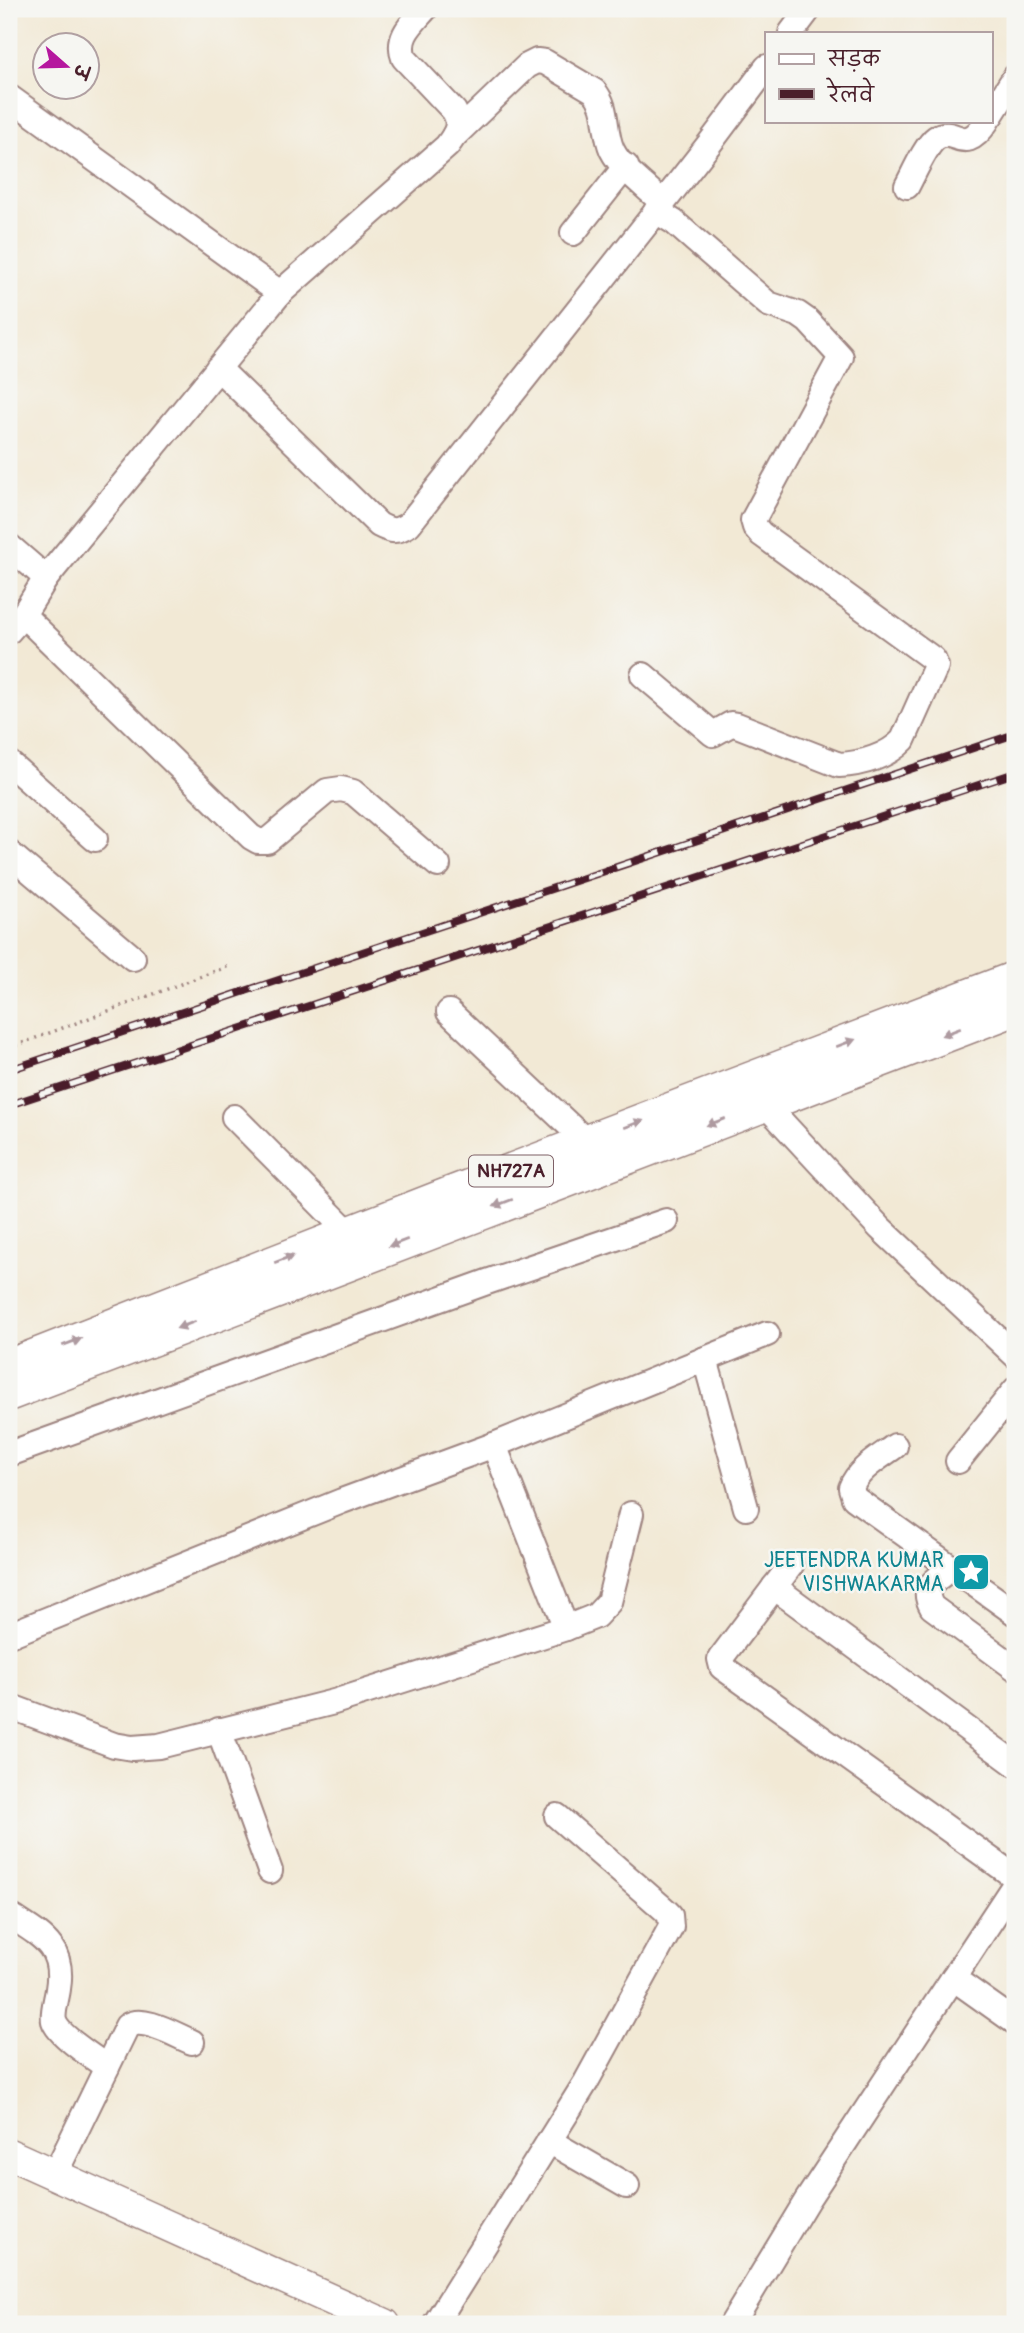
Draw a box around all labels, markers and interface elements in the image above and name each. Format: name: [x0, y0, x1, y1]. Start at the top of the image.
north arrow: [32, 32, 102, 102]
legend: [765, 32, 992, 122]
text: सड़क: [827, 46, 881, 73]
text: उ: [67, 60, 95, 84]
text: रेलवे: [825, 77, 875, 109]
one-way arrow: [941, 1027, 962, 1038]
one-way arrow: [836, 1038, 857, 1049]
one-way arrow: [705, 1117, 726, 1128]
one-way arrow: [623, 1119, 644, 1130]
road number: NH727A: [469, 1156, 553, 1186]
one-way arrow: [493, 1197, 514, 1208]
one-way arrow: [387, 1238, 408, 1249]
one-way arrow: [274, 1254, 295, 1265]
one-way arrow: [175, 1319, 196, 1330]
one-way arrow: [62, 1336, 83, 1347]
place label: JEETENDRA KUMAR VISHWAKARMA: [764, 1547, 944, 1598]
place icon: JEETENDRA KUMAR VISHWAKARMA: [950, 1551, 992, 1593]

